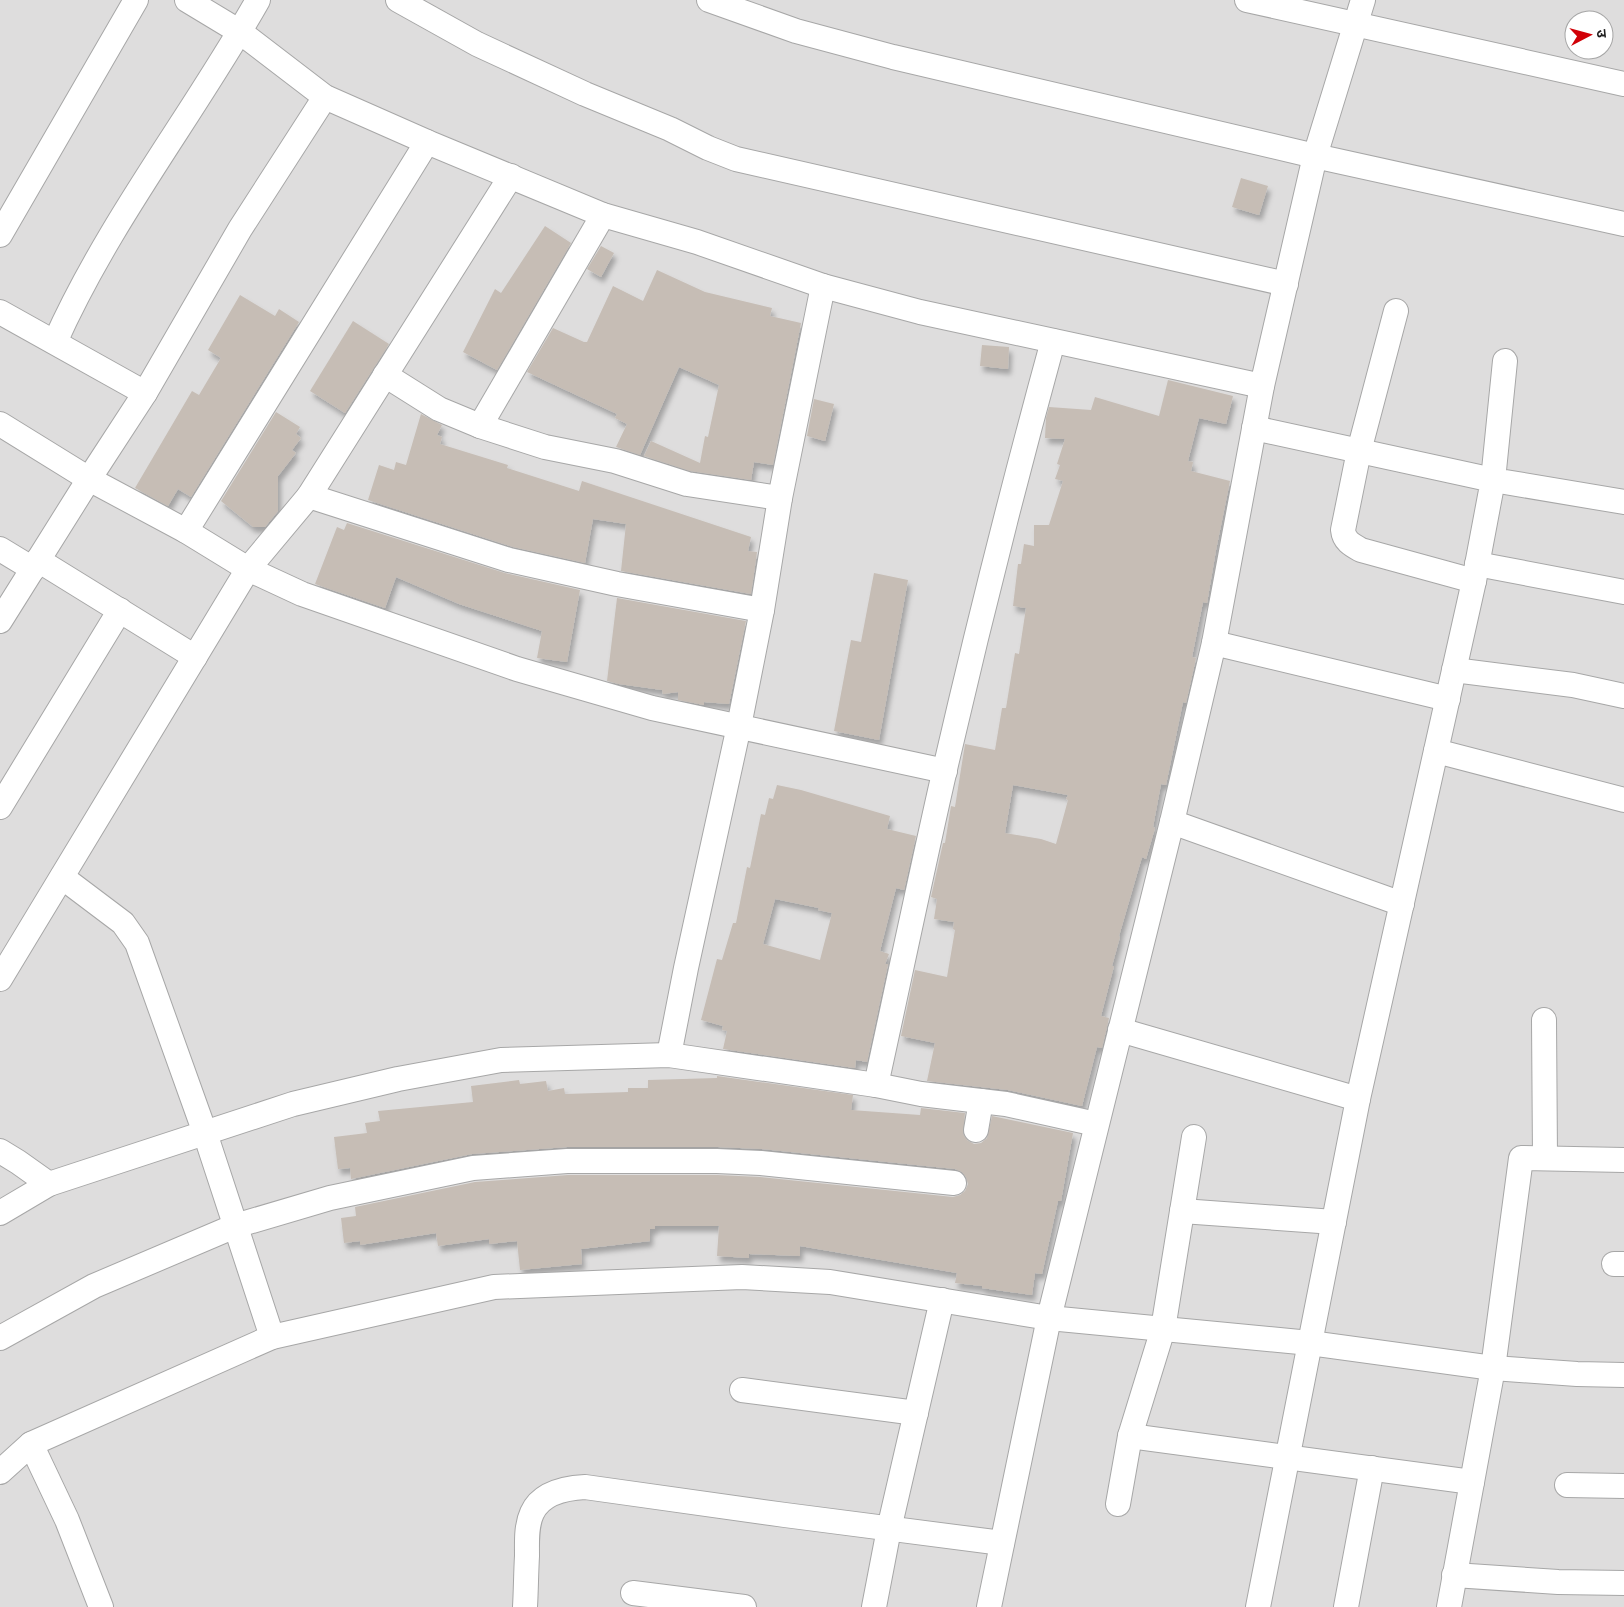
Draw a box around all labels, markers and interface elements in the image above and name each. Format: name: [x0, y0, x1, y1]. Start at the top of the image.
north arrow: [1564, 10, 1614, 60]
text: उ: [1592, 29, 1611, 40]

